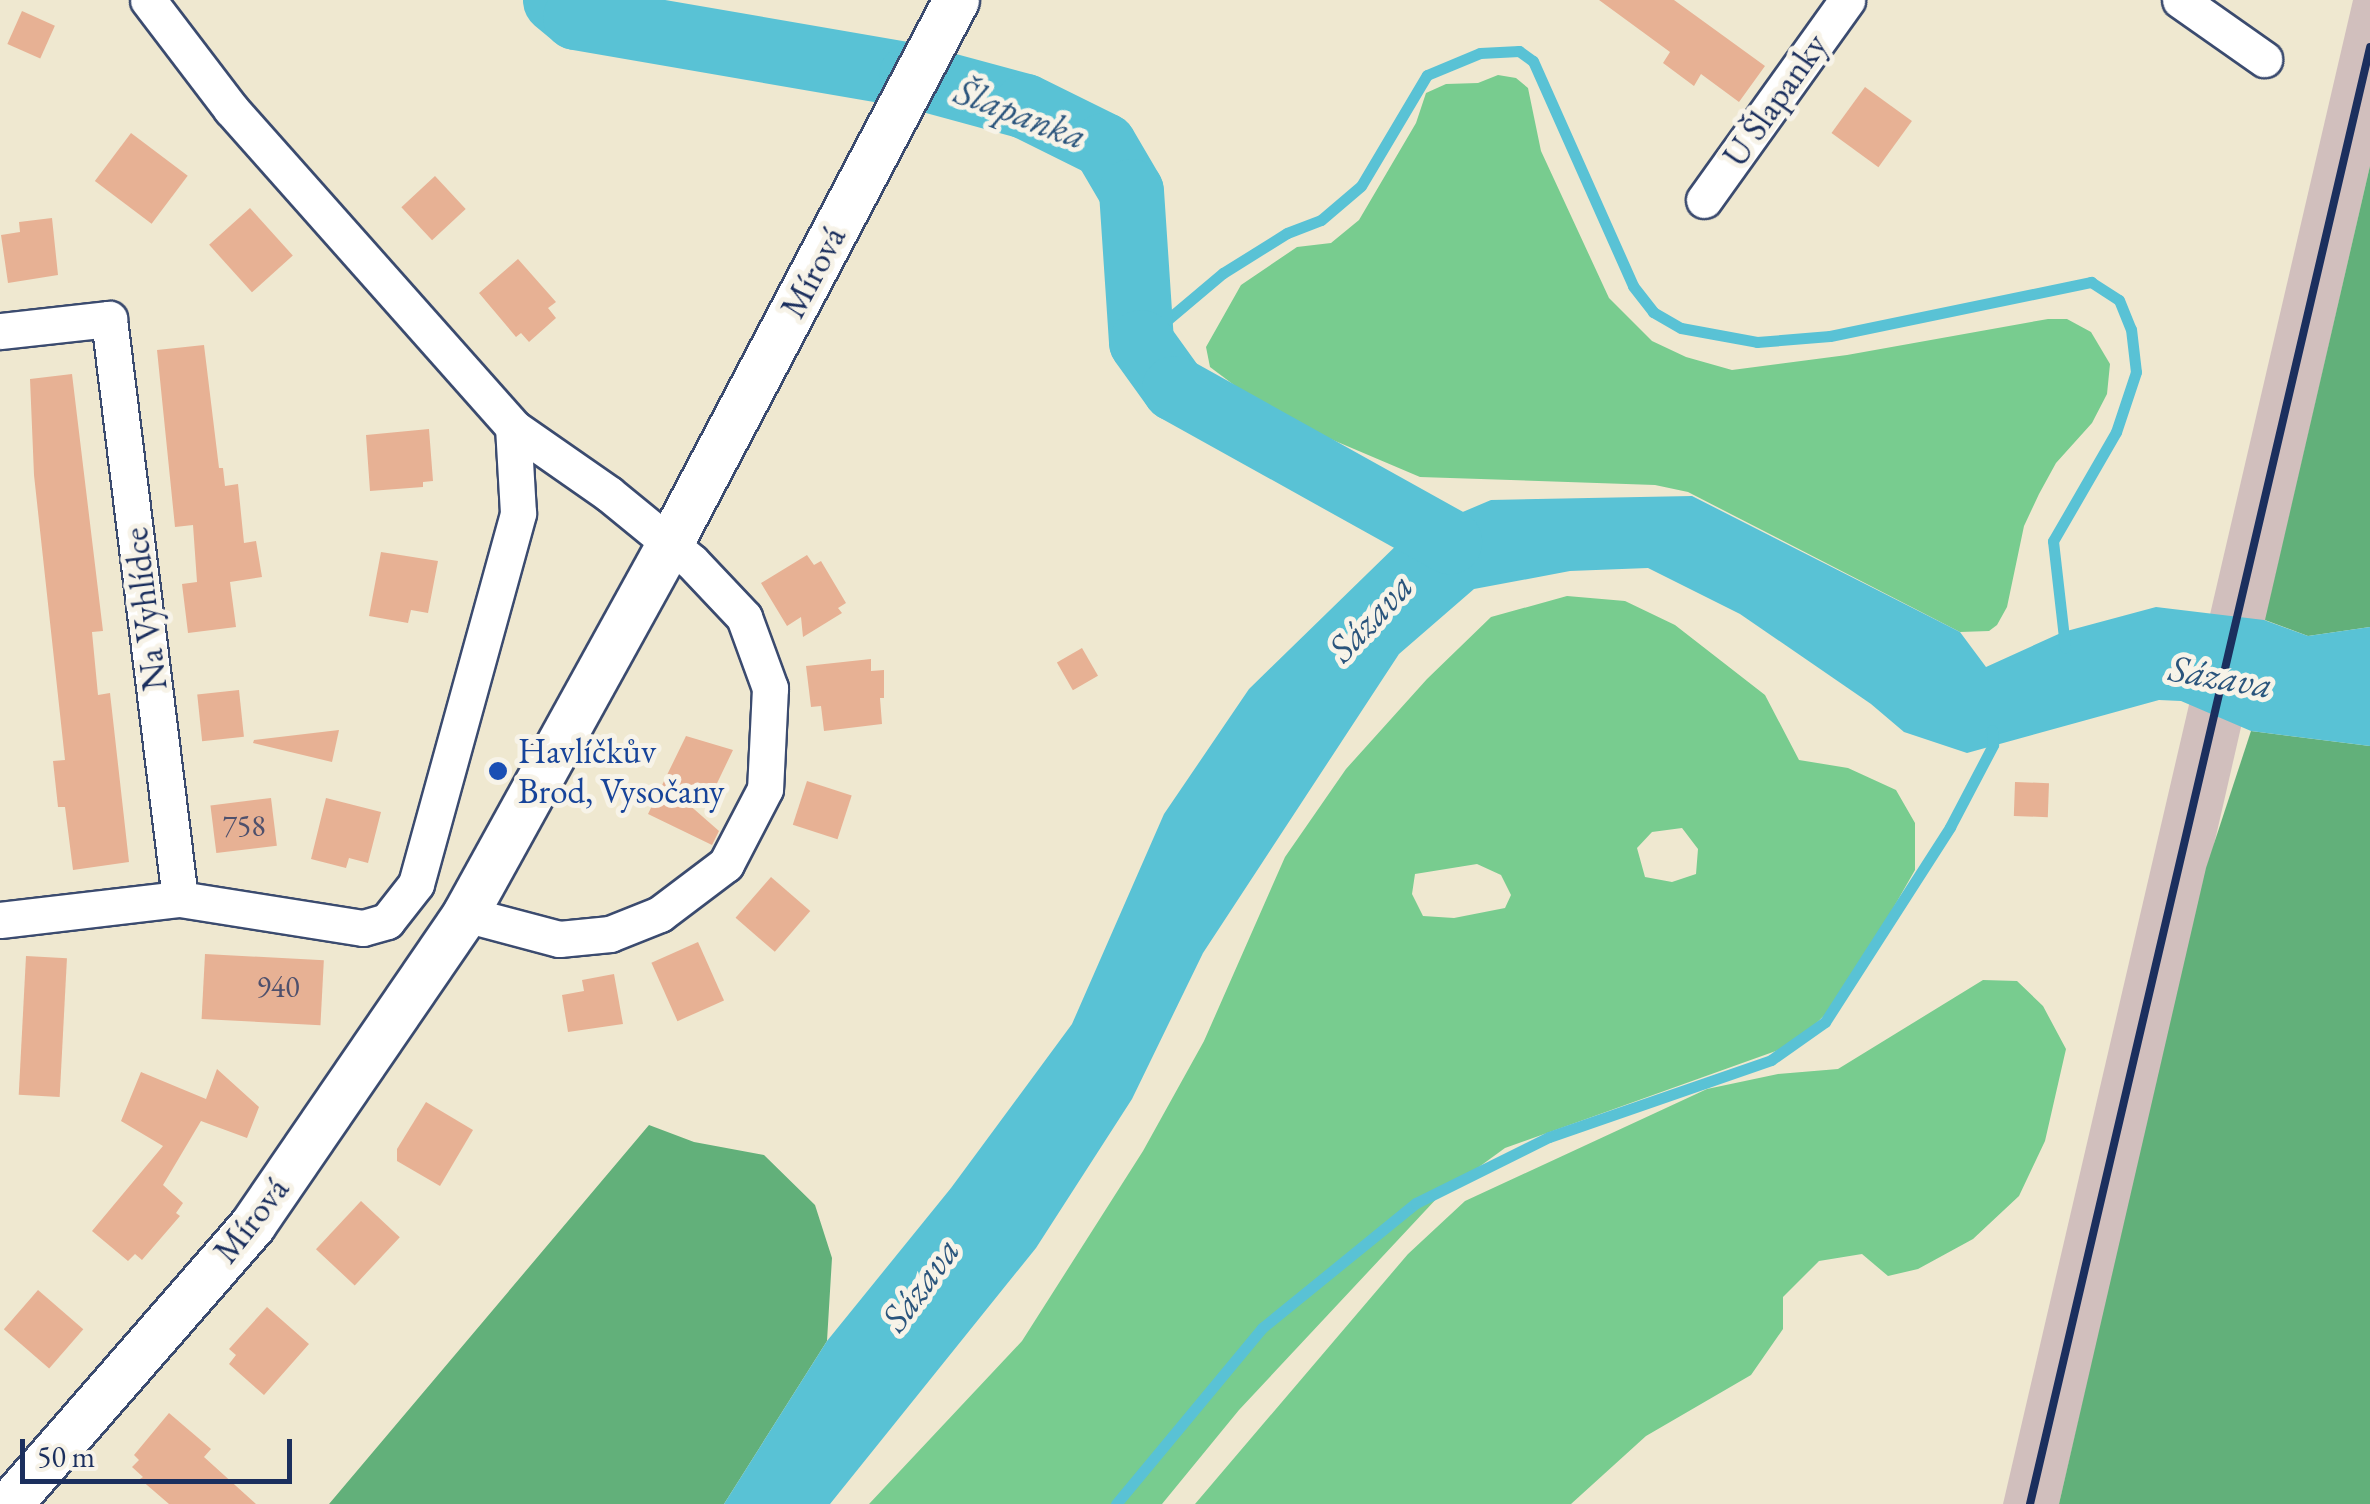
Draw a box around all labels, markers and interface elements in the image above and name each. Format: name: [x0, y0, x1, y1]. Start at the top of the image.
street label: U Šlapanky: [1714, 25, 1836, 175]
water label: Šlapanka: [949, 67, 1093, 159]
street label: Mírová: [772, 219, 854, 325]
street label: Na Vyhlídce: [114, 525, 176, 693]
water label: Sázava: [1318, 563, 1422, 671]
water label: Sázava: [2166, 645, 2276, 707]
place label: Havlíčkův Brod, Vysočany: [518, 730, 724, 812]
marker: Havlíčkův Brod, Vysočany: [487, 760, 509, 782]
house number: 758: [222, 808, 266, 844]
house number: 940: [256, 969, 300, 1005]
street label: Mírová: [204, 1169, 298, 1271]
water label: Sázava: [871, 1229, 969, 1339]
scale bar: [25, 1419, 298, 1481]
text: 50 m: [37, 1437, 95, 1476]

